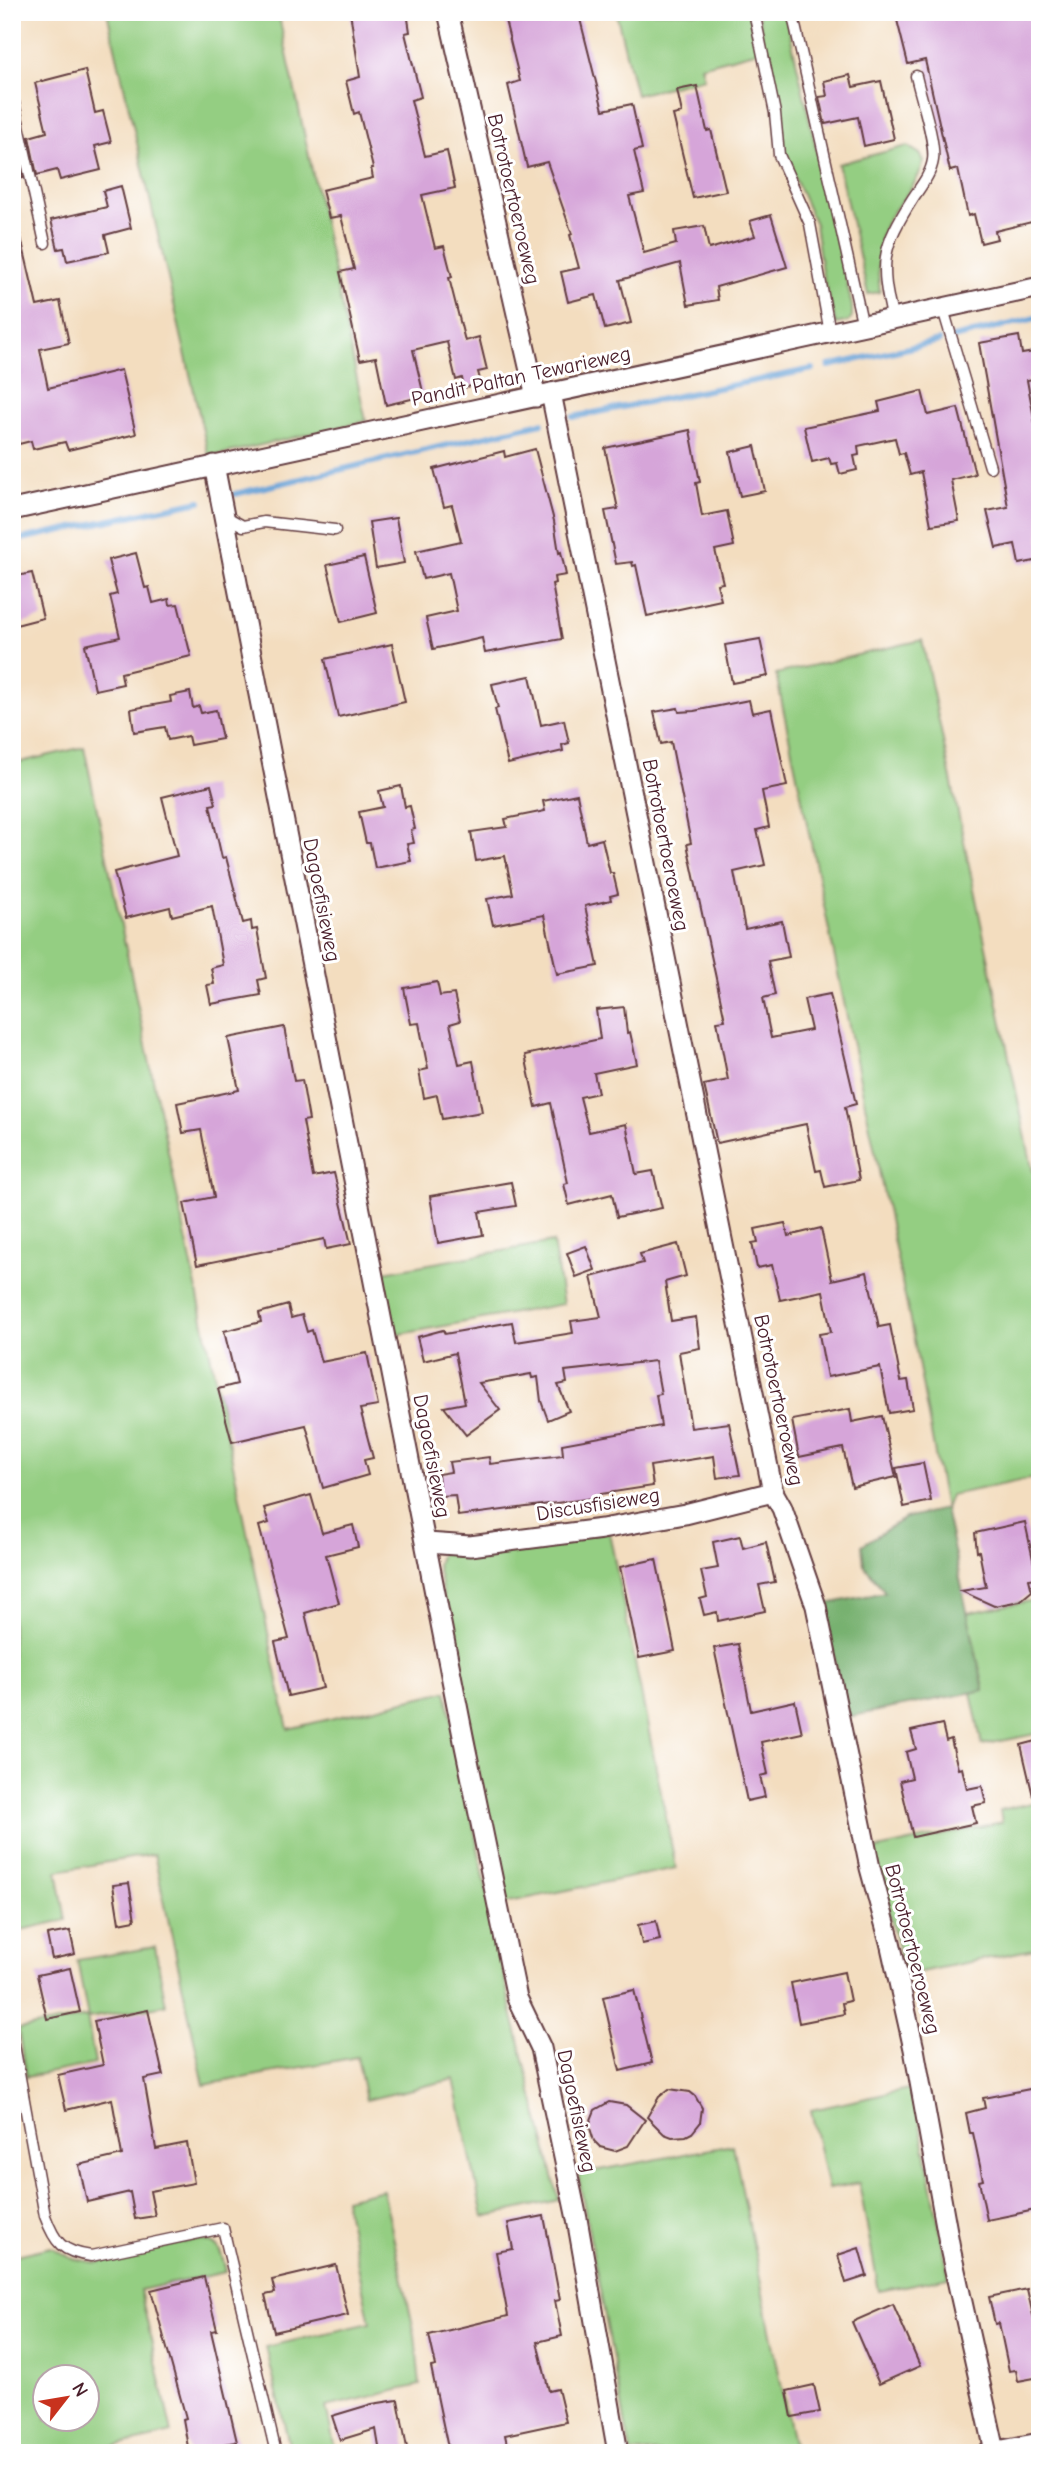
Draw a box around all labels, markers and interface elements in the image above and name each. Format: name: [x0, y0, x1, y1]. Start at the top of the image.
street label: Botrotoertoeroeweg: [483, 111, 545, 287]
street label: Pandit Paltan Tewarieweg: [409, 341, 633, 411]
street label: Botrotoertoeroeweg: [638, 757, 694, 933]
street label: Dagoefisieweg: [298, 836, 346, 964]
street label: Botrotoertoeroeweg: [749, 1312, 809, 1488]
street label: Dagoefisieweg: [408, 1392, 456, 1520]
street label: Discusfisieweg: [534, 1482, 662, 1526]
street label: Botrotoertoeroeweg: [880, 1861, 946, 2037]
street label: Dagoefisieweg: [552, 2047, 602, 2175]
north arrow: [32, 2364, 102, 2434]
text: N: [67, 2379, 92, 2401]

